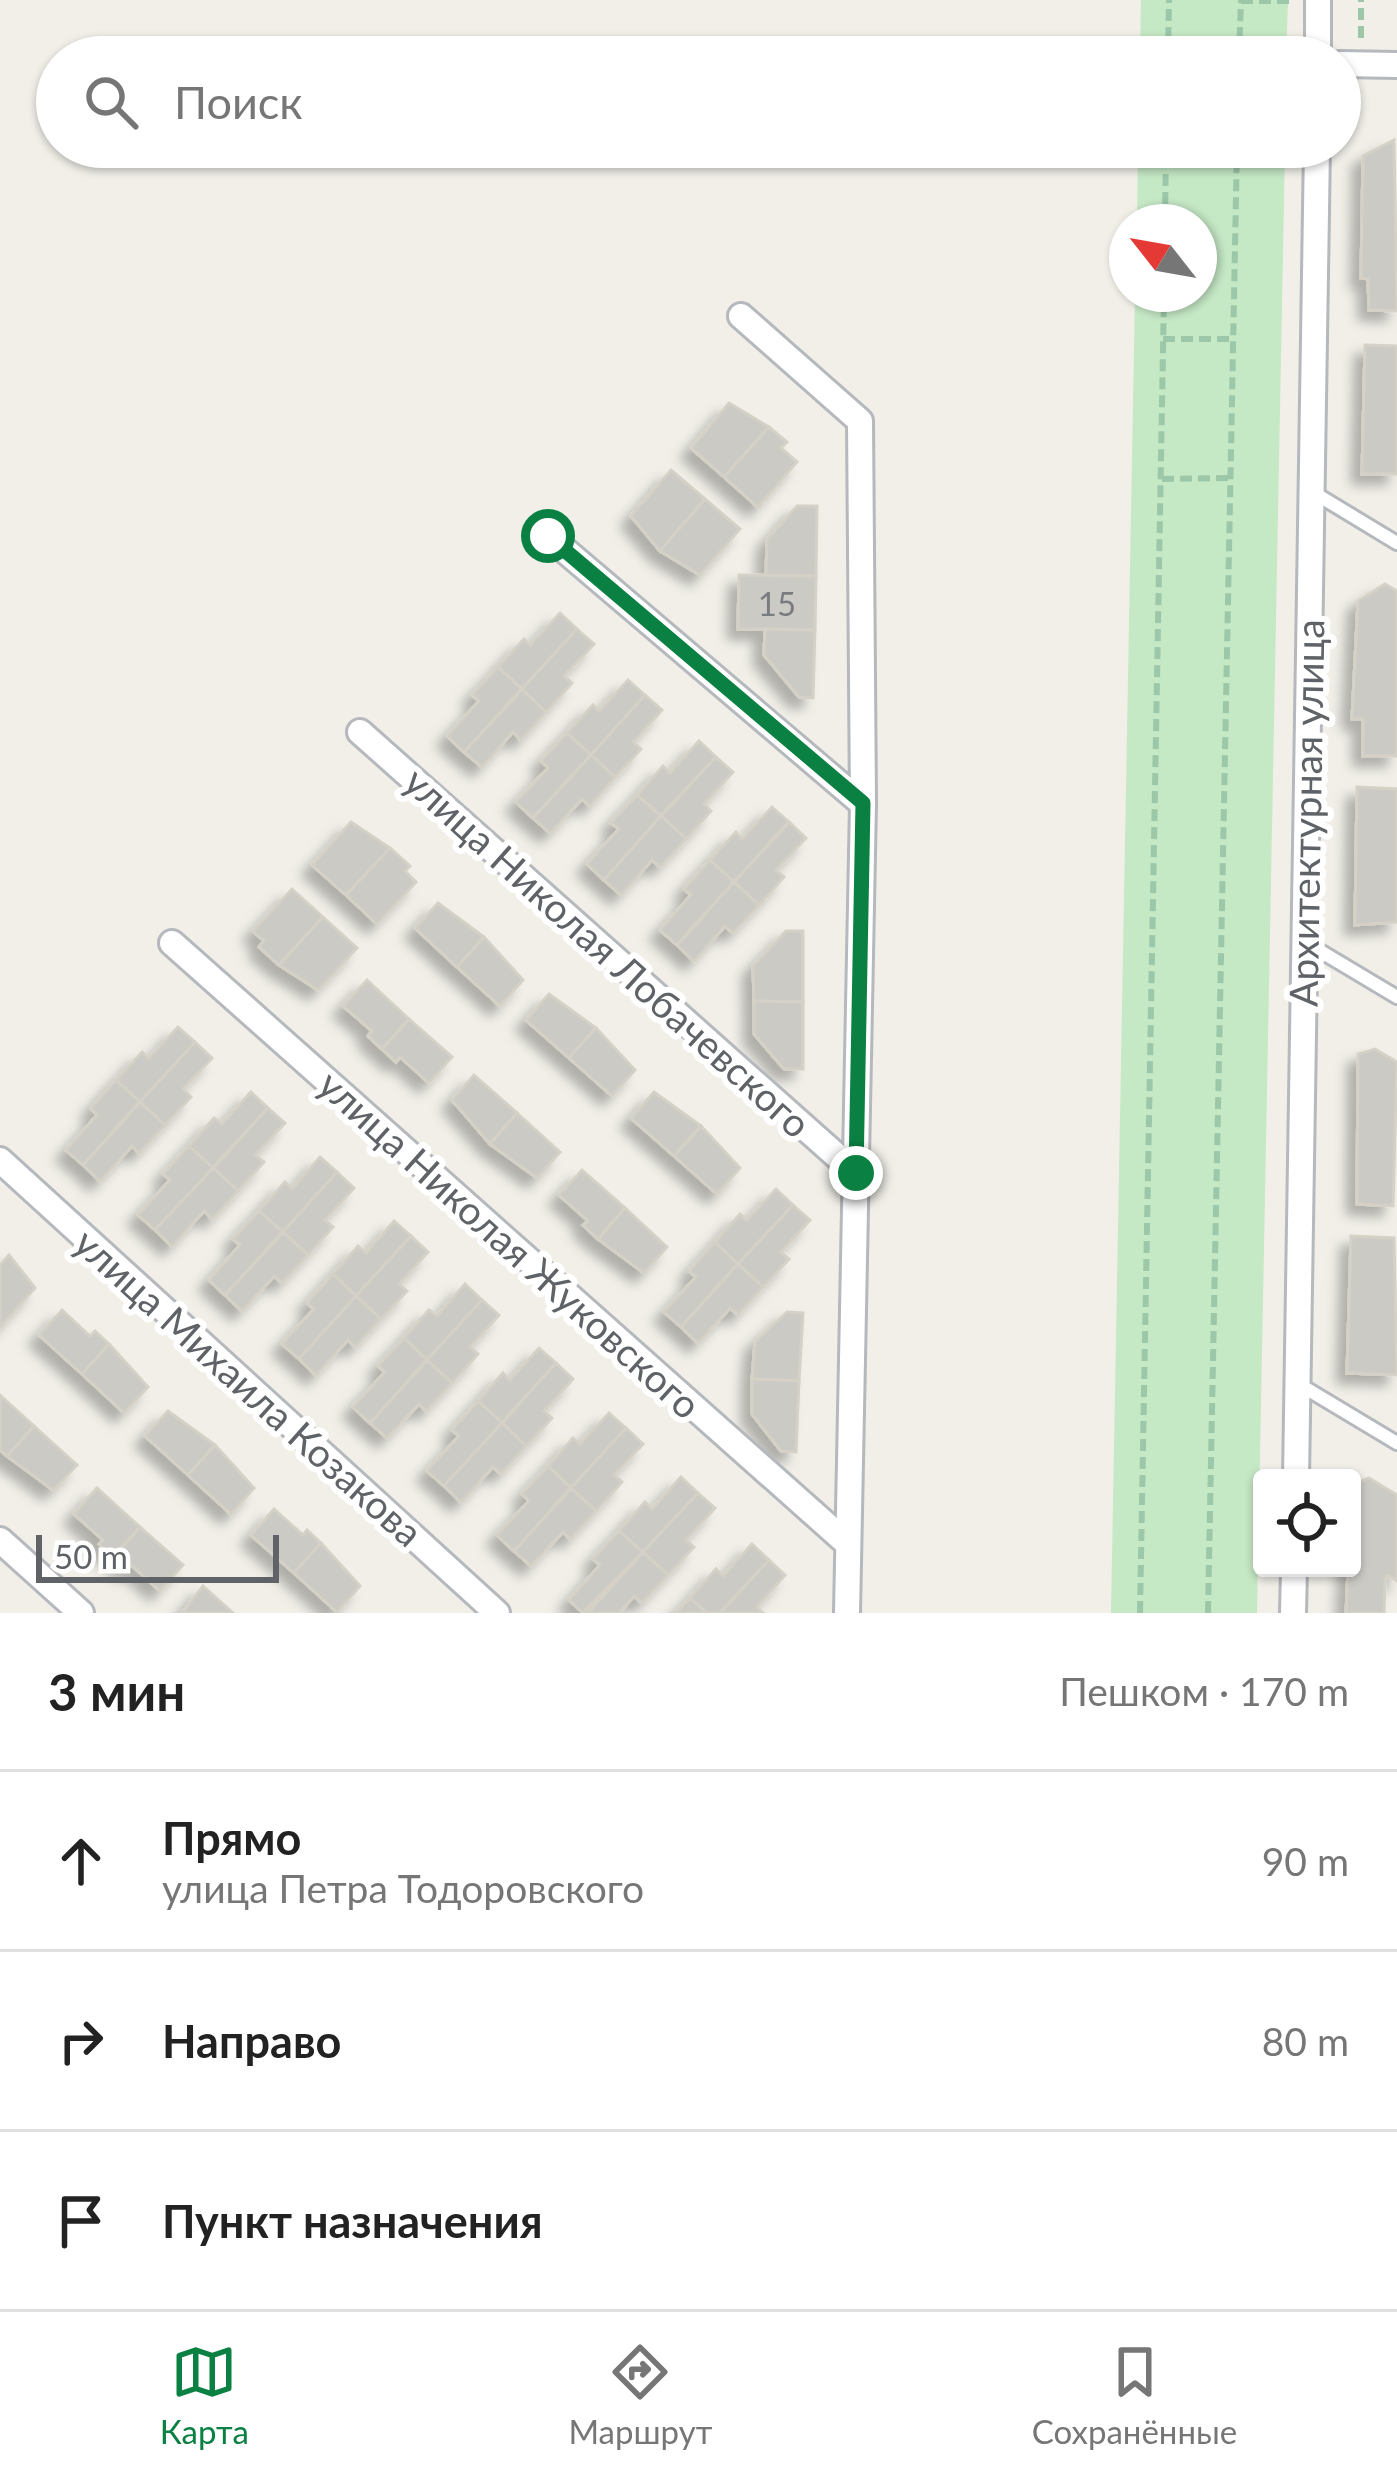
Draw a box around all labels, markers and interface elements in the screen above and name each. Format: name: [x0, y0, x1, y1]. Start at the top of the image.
search box: [36, 36, 1361, 168]
icon: search: [78, 69, 144, 135]
text: Поиск: [174, 75, 303, 129]
north arrow: [1109, 204, 1217, 312]
route start: [521, 509, 575, 563]
house number: 15: [758, 583, 796, 623]
street label: Архитектурная улица: [1280, 619, 1332, 1007]
street label: улица Николая Лобачевского: [396, 758, 820, 1146]
street label: улица Николая Жуковского: [310, 1060, 710, 1428]
route end: [829, 1146, 883, 1200]
street label: улица Михаила Козакова: [66, 1219, 432, 1555]
map controls: [1253, 1469, 1361, 1577]
button: locate: [1253, 1469, 1361, 1577]
scale bar: [36, 1529, 279, 1582]
text: 50 m: [54, 1536, 128, 1576]
text: 3 мин: [48, 1661, 185, 1722]
text: Пешком · 170 m: [1059, 1668, 1349, 1714]
text: Прямо: [162, 1811, 301, 1865]
icon: ahead: [48, 1828, 114, 1894]
text: 90 m: [1262, 1838, 1349, 1884]
text: улица Петра Тодоровского: [162, 1865, 644, 1911]
icon: right: [48, 2008, 114, 2074]
text: Направо: [162, 2014, 341, 2068]
text: 80 m: [1262, 2018, 1349, 2064]
icon: arrive: [48, 2188, 114, 2254]
text: Пункт назначения: [162, 2194, 543, 2248]
tab: Карта: [160, 2339, 249, 2451]
tab: Маршрут: [568, 2339, 712, 2451]
tab: Сохранённые: [1032, 2339, 1237, 2451]

